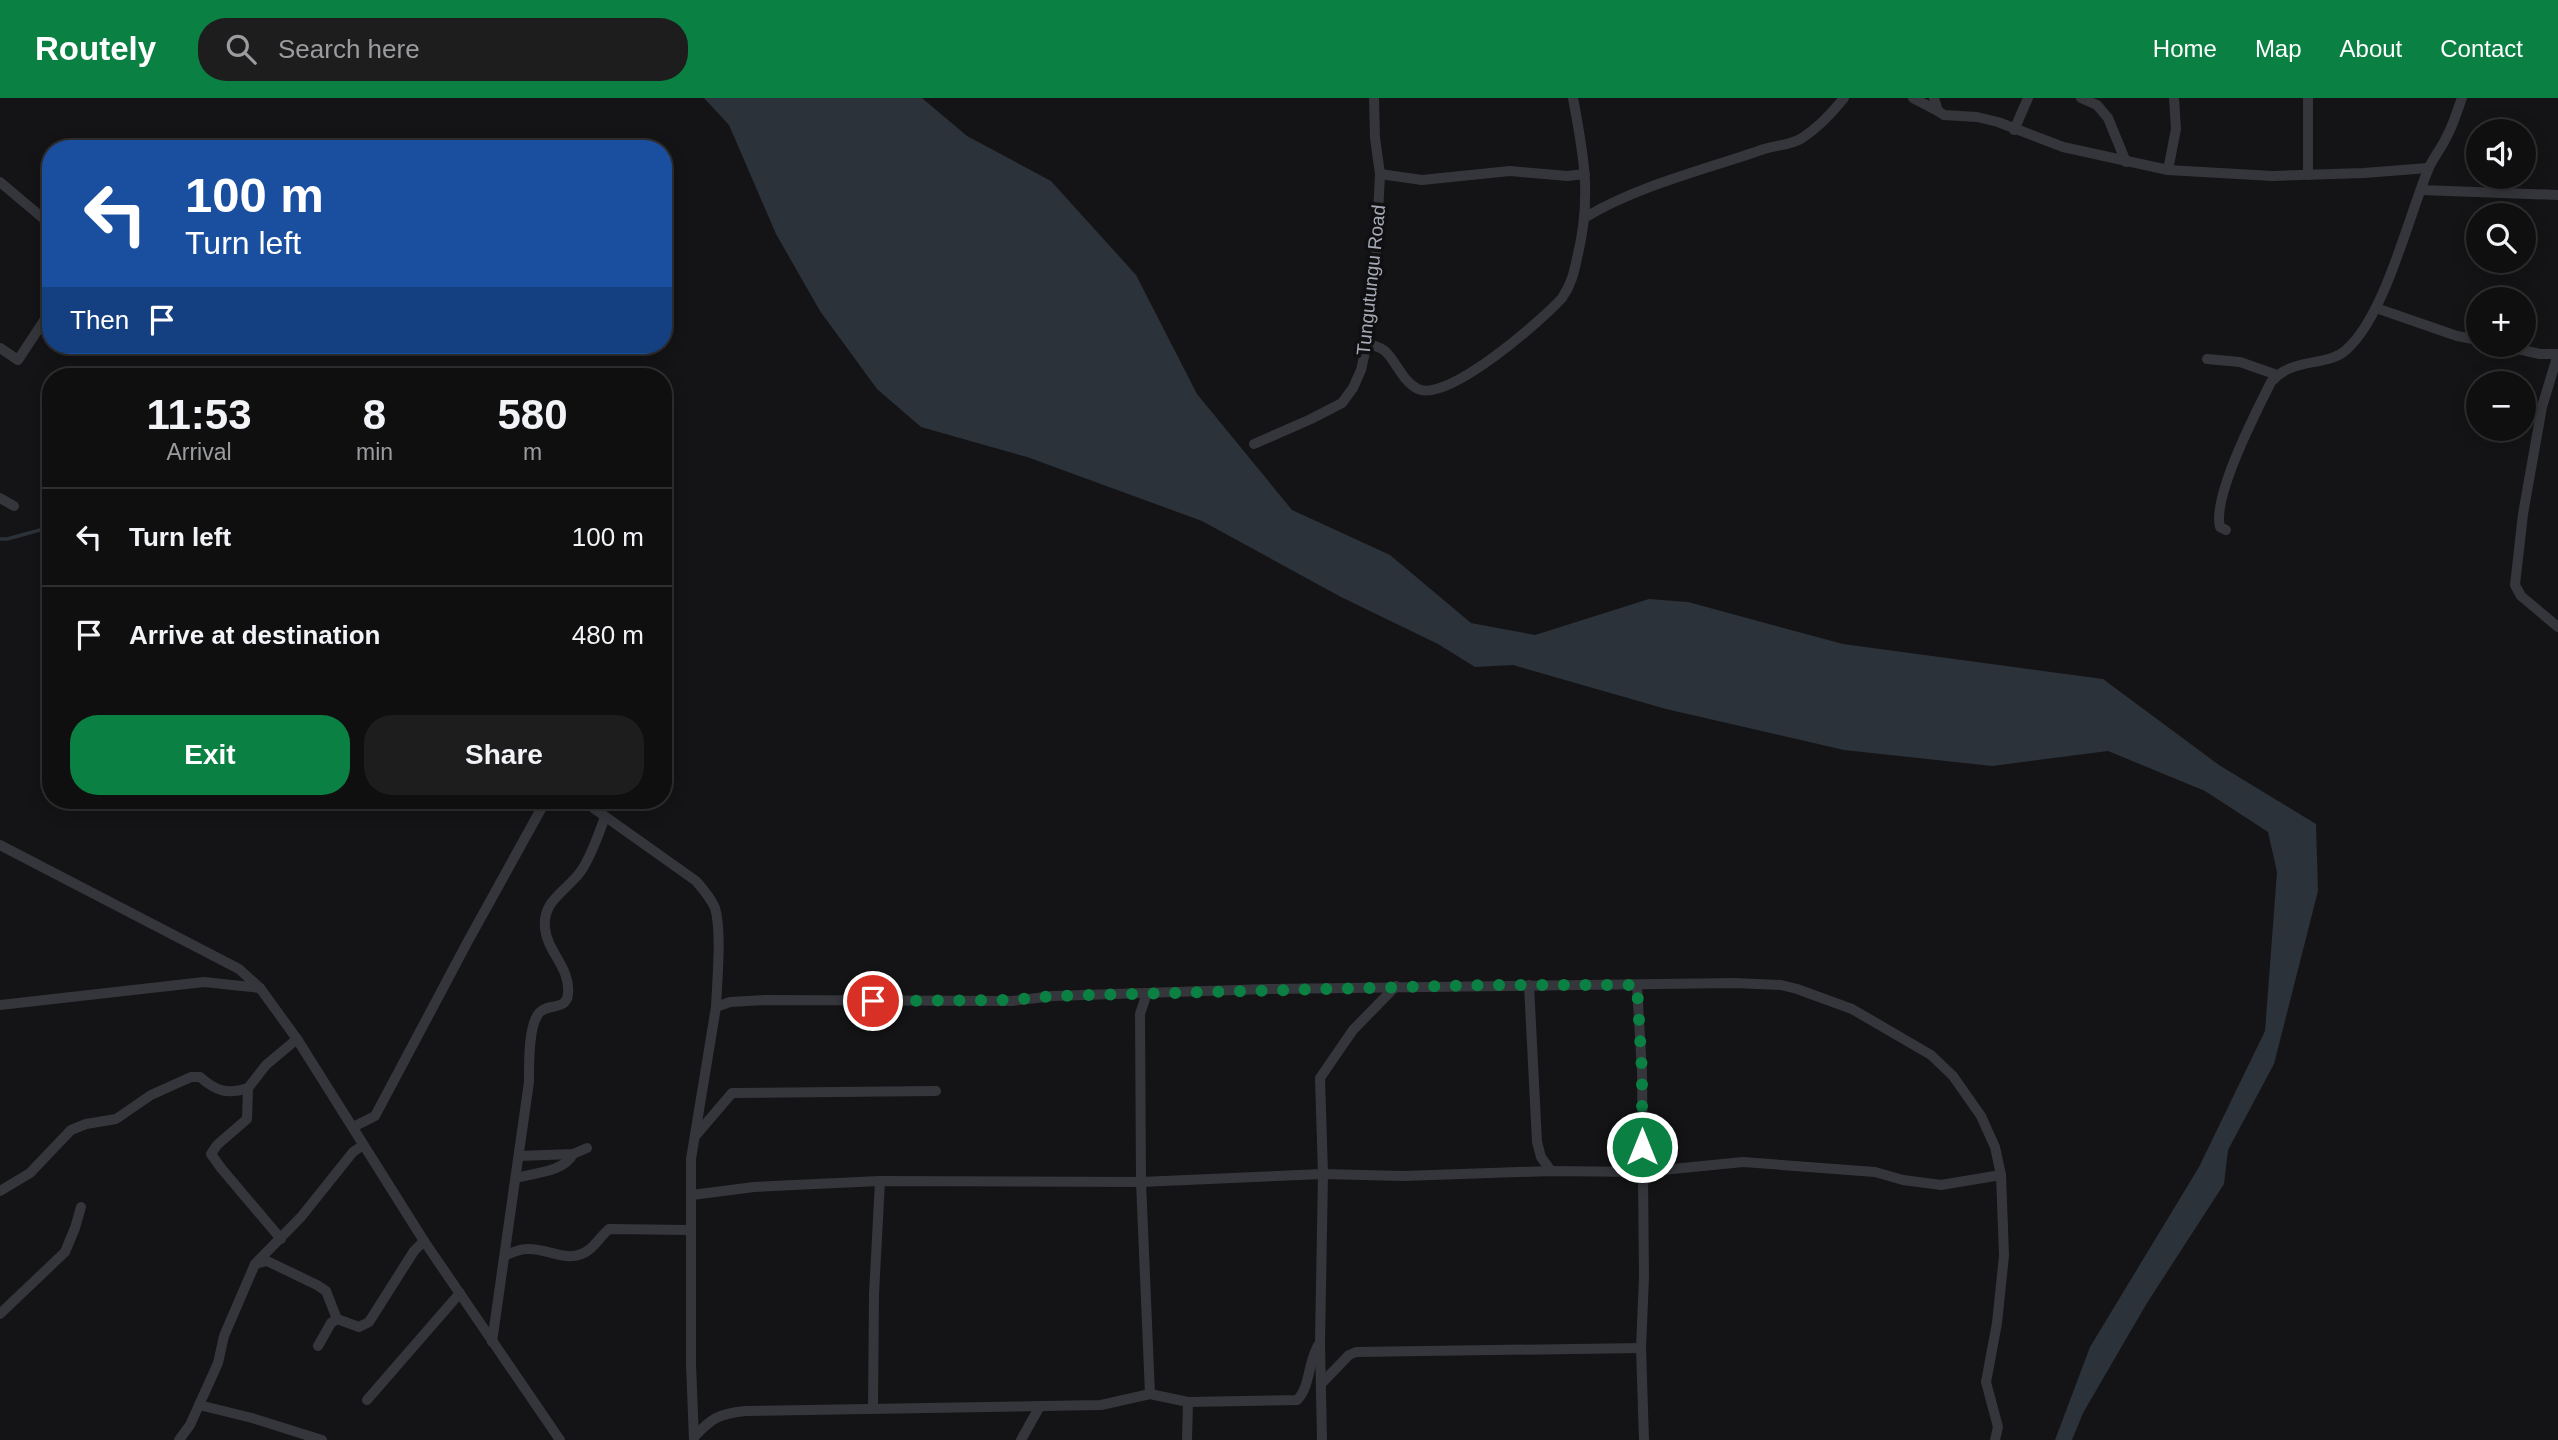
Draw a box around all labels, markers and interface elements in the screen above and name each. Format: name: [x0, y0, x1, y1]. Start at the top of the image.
search box: [198, 18, 688, 81]
text: Routely: [35, 30, 156, 67]
icon: search: [222, 30, 260, 68]
text: Search here: [278, 34, 420, 64]
text: Home: [2153, 35, 2217, 62]
text: Map: [2255, 35, 2302, 62]
text: About: [2340, 35, 2402, 62]
text: Contact: [2440, 35, 2523, 62]
map controls: [2466, 119, 2536, 441]
button: sound: [2466, 119, 2536, 189]
icon: left: [70, 168, 161, 259]
text: 100 m: [185, 168, 324, 222]
button: search: [2466, 203, 2536, 273]
street label: Tungutungu Road: [1353, 204, 1389, 356]
text: Turn left: [185, 225, 301, 261]
button: +: [2466, 287, 2536, 357]
icon: arrive: [143, 301, 181, 339]
text: Then: [70, 305, 129, 335]
button: −: [2466, 371, 2536, 441]
text: 11:53: [146, 391, 252, 438]
text: 8: [363, 391, 386, 438]
text: 580: [497, 391, 568, 438]
text: Arrival: [166, 439, 232, 465]
text: min: [356, 439, 393, 465]
text: m: [523, 439, 542, 465]
icon: left: [70, 518, 108, 556]
text: Turn left: [129, 522, 231, 552]
text: 100 m: [572, 522, 644, 552]
icon: arrive: [70, 616, 108, 654]
text: Arrive at destination: [129, 620, 380, 650]
text: 480 m: [572, 620, 644, 650]
button: Exit: [70, 715, 350, 795]
button: Share: [364, 715, 644, 795]
pin: [843, 971, 903, 1031]
icon: arrive: [854, 982, 892, 1020]
position arrow: [1605, 1110, 1679, 1184]

